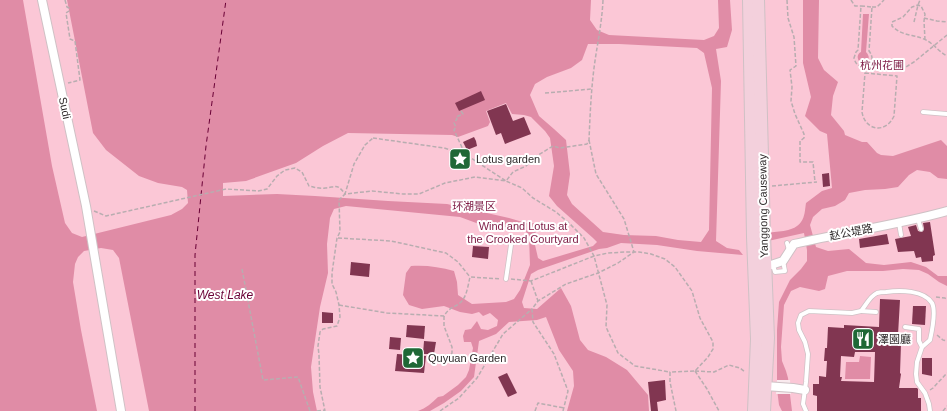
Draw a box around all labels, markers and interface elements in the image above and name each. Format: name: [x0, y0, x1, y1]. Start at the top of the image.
park label: 杭州花圃: [860, 59, 904, 71]
street label: Sudi: [57, 96, 73, 120]
place icon: Lotus garden: [447, 146, 473, 172]
place label: Lotus garden: [476, 153, 540, 165]
street label: Yanggong Causeway: [756, 154, 770, 258]
park label: 环湖景区: [452, 200, 496, 212]
park label: Wind and Lotus at the Crooked Courtyard: [467, 220, 579, 245]
street label: 赵公堤路: [828, 222, 874, 242]
water label: West Lake: [197, 288, 254, 302]
restaurant icon: 澤園廳: [850, 326, 876, 352]
place label: 澤園廳: [878, 333, 911, 345]
place icon: Quyuan Garden: [400, 345, 426, 371]
place label: Quyuan Garden: [428, 352, 506, 364]

